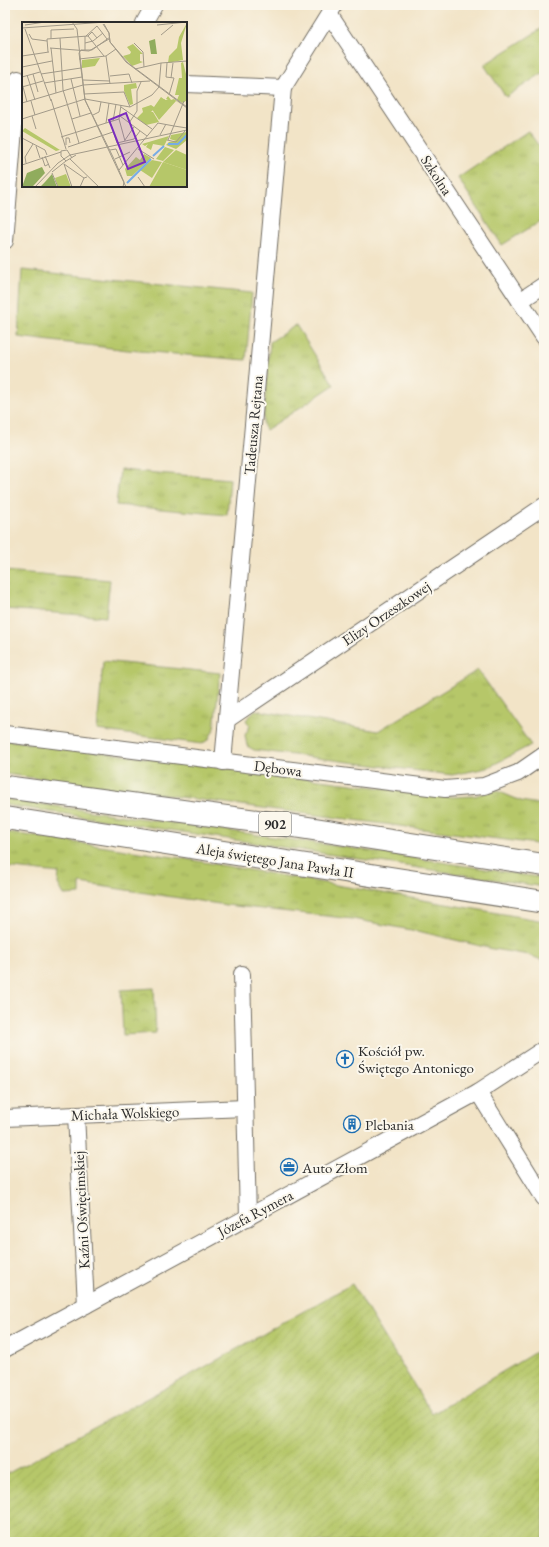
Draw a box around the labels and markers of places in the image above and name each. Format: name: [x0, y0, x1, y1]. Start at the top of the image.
place label: Kościół pw. Świętego Antoniego: [358, 1041, 474, 1077]
church icon: Kościół pw. Świętego Antoniego: [335, 1049, 355, 1069]
building icon: Plebania: [342, 1114, 362, 1134]
place label: Plebania: [365, 1115, 414, 1134]
office icon: Auto Złom: [279, 1157, 299, 1177]
place label: Auto Złom: [301, 1158, 368, 1177]

